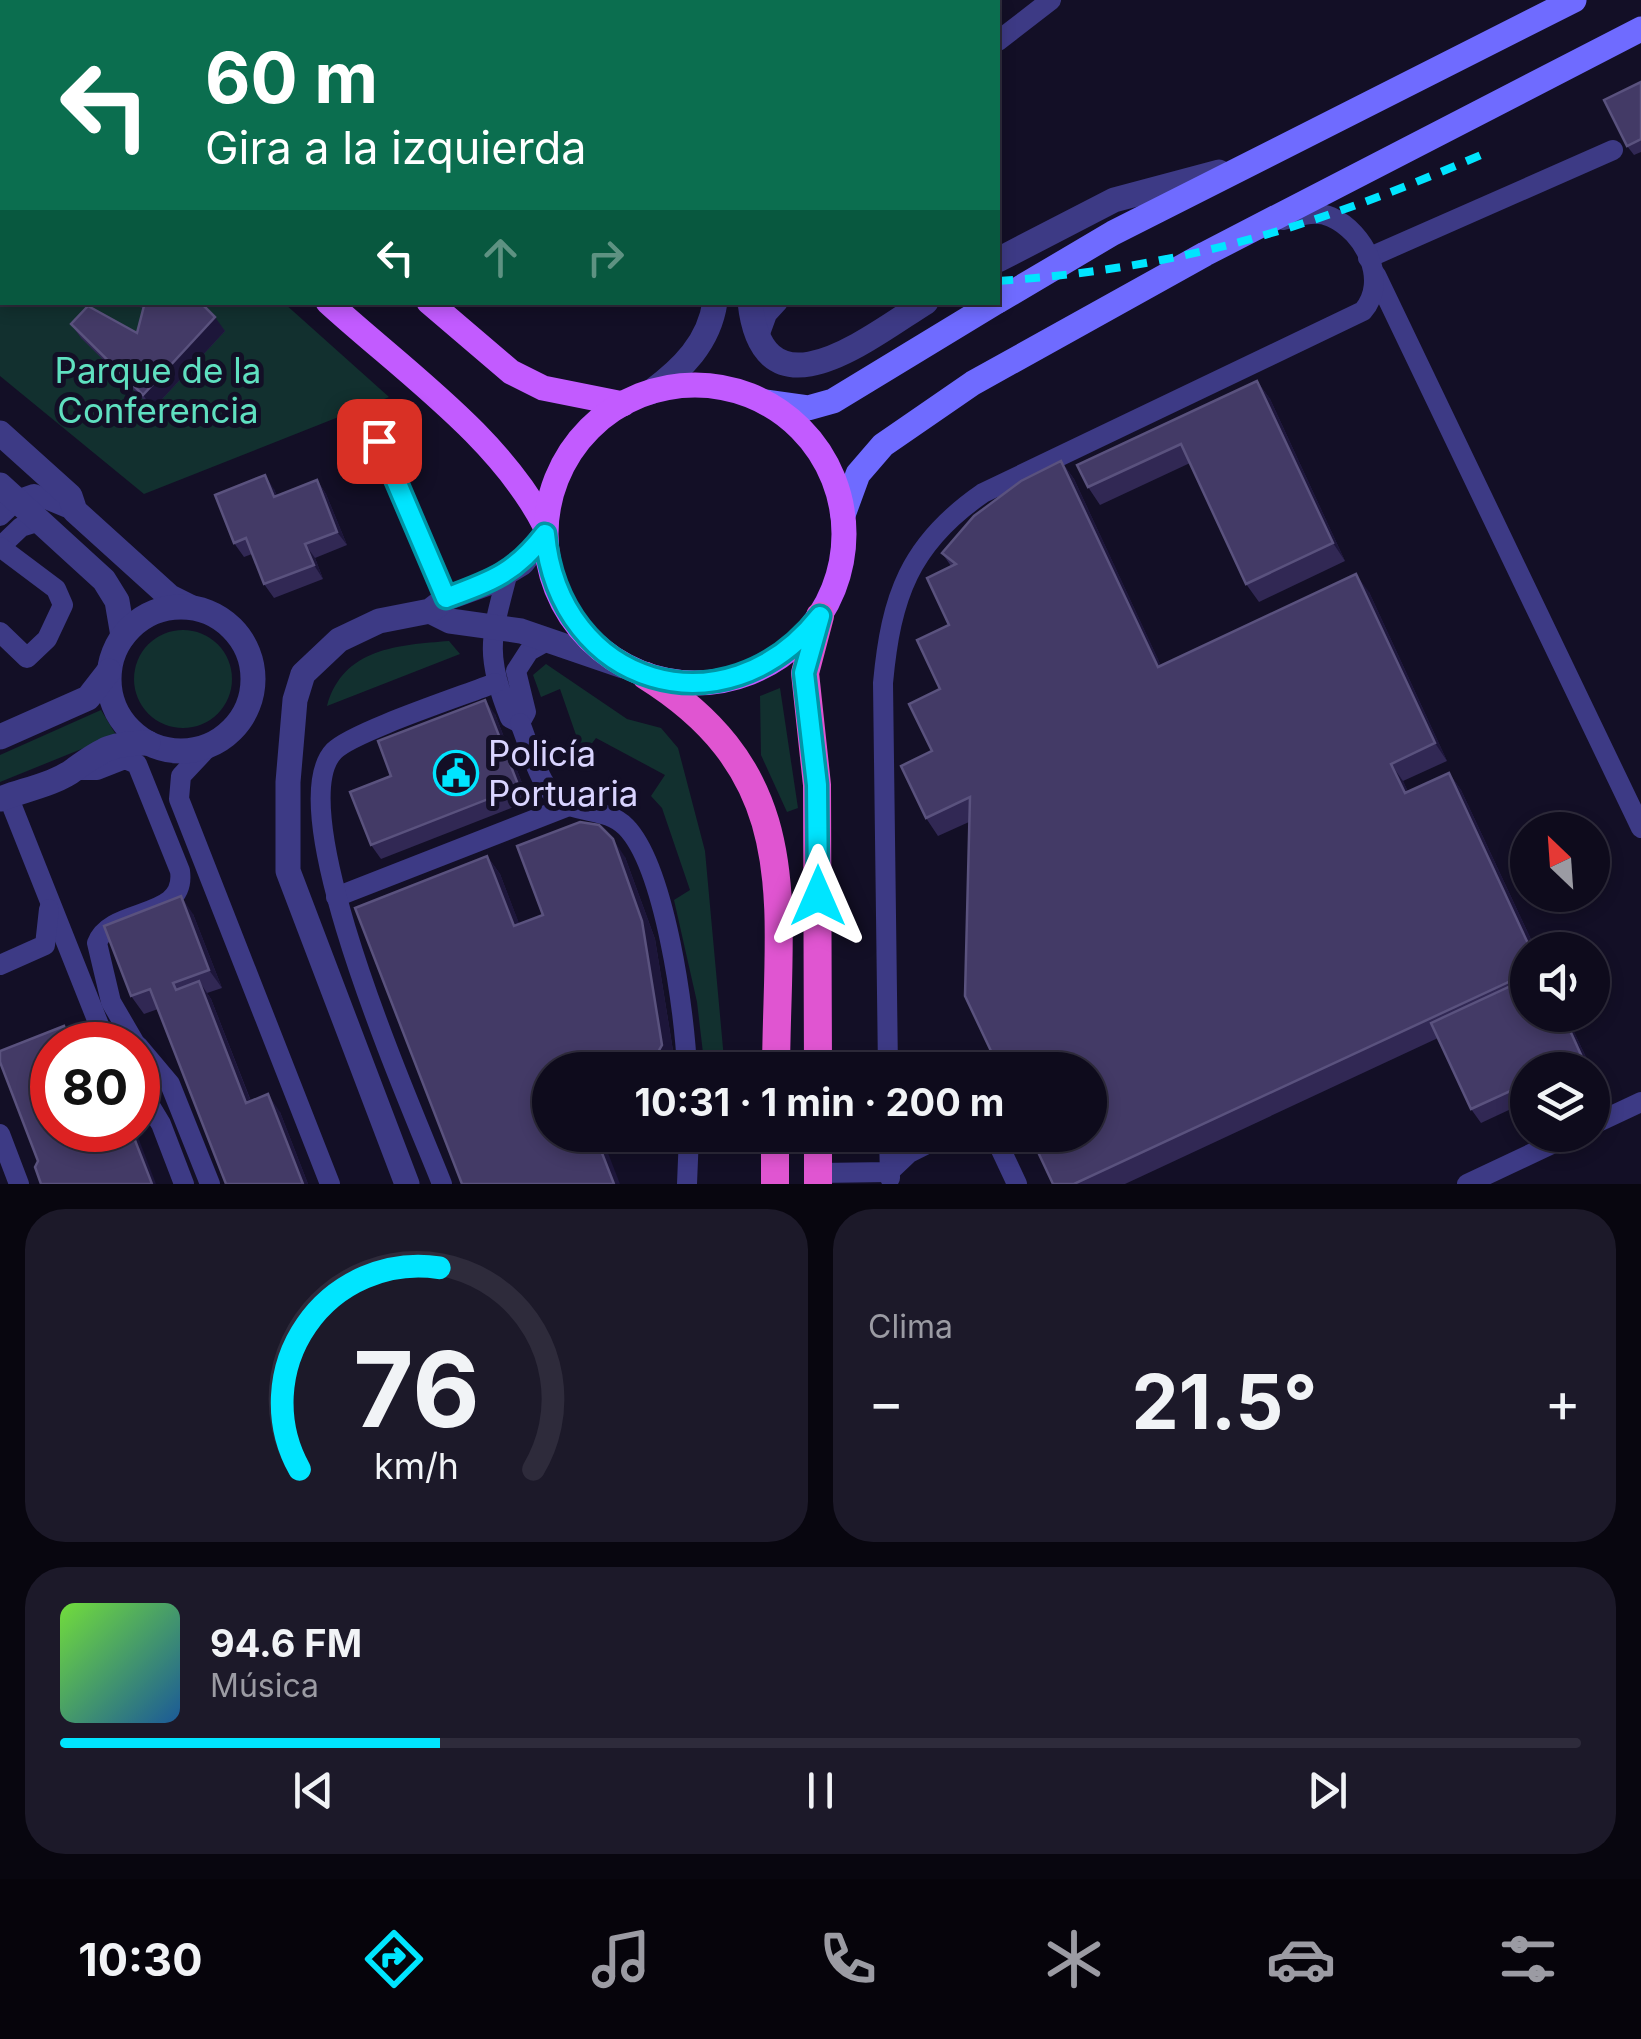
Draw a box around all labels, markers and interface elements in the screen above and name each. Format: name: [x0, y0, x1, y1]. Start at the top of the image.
text: 60 m: [205, 35, 378, 120]
icon: left: [40, 40, 170, 170]
text: Gira a la izquierda: [205, 120, 587, 175]
icon: left: [368, 230, 423, 285]
icon: ahead: [473, 230, 528, 285]
icon: right: [578, 230, 633, 285]
park label: Parque de la Conferencia: [55, 349, 261, 431]
pin: [337, 399, 422, 484]
icon: arrive: [352, 414, 407, 469]
place label: Policía Portuaria: [488, 732, 639, 814]
public building icon: Policía Portuaria: [433, 750, 479, 796]
north arrow: [1510, 812, 1610, 912]
map controls: [1510, 812, 1610, 1152]
position arrow: [766, 844, 870, 948]
button: sound: [1510, 932, 1610, 1032]
speed limit sign: 80: [30, 1022, 160, 1152]
button: layers: [1510, 1052, 1610, 1152]
text: 10:31 · 1 min · 200 m: [635, 1079, 1004, 1125]
text: Clima: [868, 1307, 953, 1346]
text: 76: [353, 1326, 480, 1452]
text: 21.5°: [1131, 1356, 1318, 1447]
text: −: [868, 1369, 904, 1435]
text: +: [1545, 1369, 1581, 1435]
text: km/h: [374, 1444, 459, 1488]
text: 94.6 FM: [210, 1620, 362, 1666]
text: Música: [210, 1666, 319, 1705]
icon: previous: [286, 1763, 341, 1818]
icon: pause: [793, 1763, 848, 1818]
icon: next: [1300, 1763, 1355, 1818]
icon: directions: [359, 1924, 429, 1994]
icon: music: [586, 1924, 656, 1994]
icon: phone: [813, 1924, 883, 1994]
icon: climate: [1039, 1924, 1109, 1994]
icon: car: [1266, 1924, 1336, 1994]
icon: filters: [1493, 1924, 1563, 1994]
text: 10:30: [78, 1932, 203, 1987]

